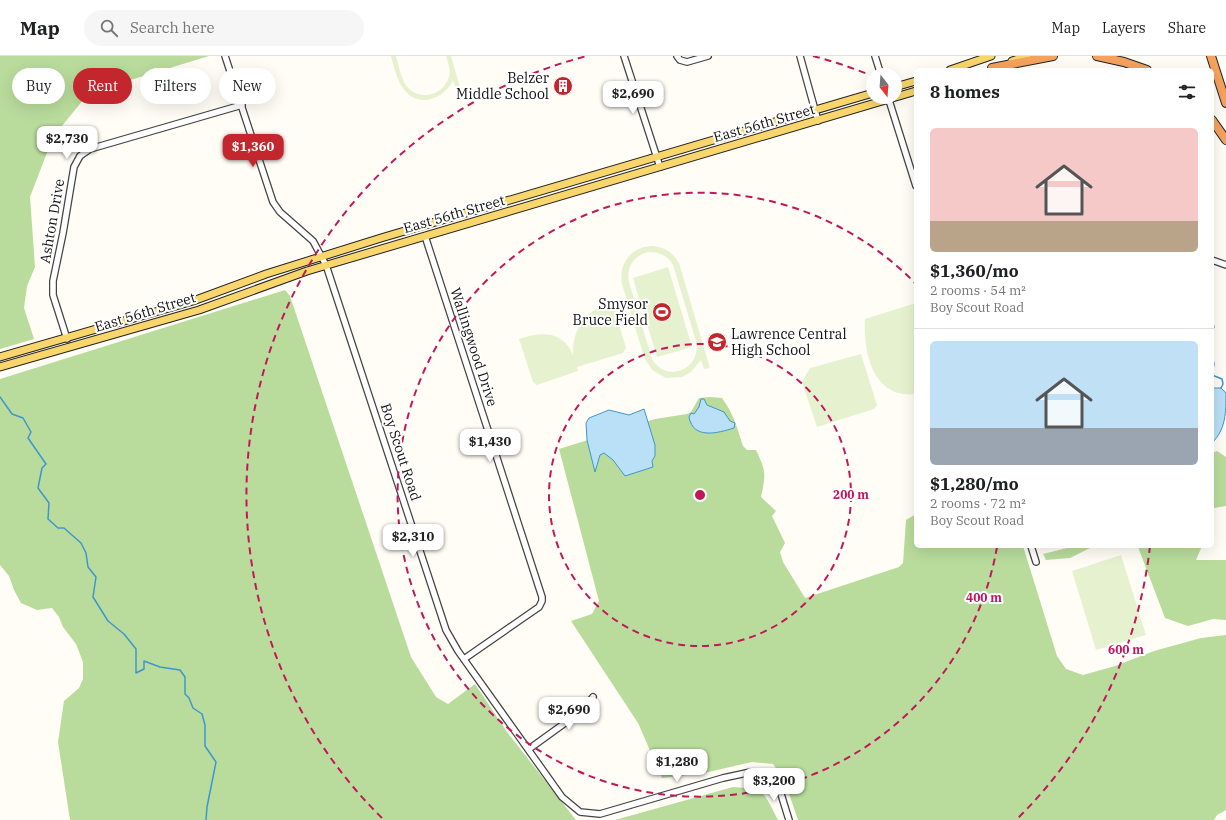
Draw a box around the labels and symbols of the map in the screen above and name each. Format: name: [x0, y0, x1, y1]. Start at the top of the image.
north arrow: [866, 68, 902, 104]
place label: Belzer Middle School: [456, 69, 550, 103]
building icon: Belzer Middle School: [552, 75, 574, 97]
pin: $2,690: [600, 81, 666, 115]
street label: East 56th Street: [711, 100, 817, 146]
pin: $2,730: [34, 126, 100, 160]
pin: $1,360: [220, 134, 286, 168]
street label: Ashton Drive: [36, 177, 68, 265]
street label: East 56th Street: [401, 191, 507, 237]
street label: Wallingwood Drive: [446, 285, 502, 409]
street label: East 56th Street: [92, 288, 198, 336]
place label: Smysor Bruce Field: [573, 295, 649, 329]
sports icon: Smysor Bruce Field: [651, 301, 673, 323]
place label: Lawrence Central High School: [731, 325, 847, 359]
school or university icon: Lawrence Central High School: [706, 331, 728, 353]
street label: Boy Scout Road: [377, 401, 425, 503]
pin: $1,430: [457, 429, 523, 463]
text: 200 m: [833, 487, 869, 502]
centre of rings: [693, 488, 707, 502]
pin: $2,310: [380, 524, 446, 558]
text: 400 m: [966, 590, 1002, 605]
text: 600 m: [1108, 642, 1144, 657]
pin: $2,690: [536, 697, 602, 731]
pin: $1,280: [644, 749, 710, 783]
pin: $3,200: [741, 768, 807, 802]

